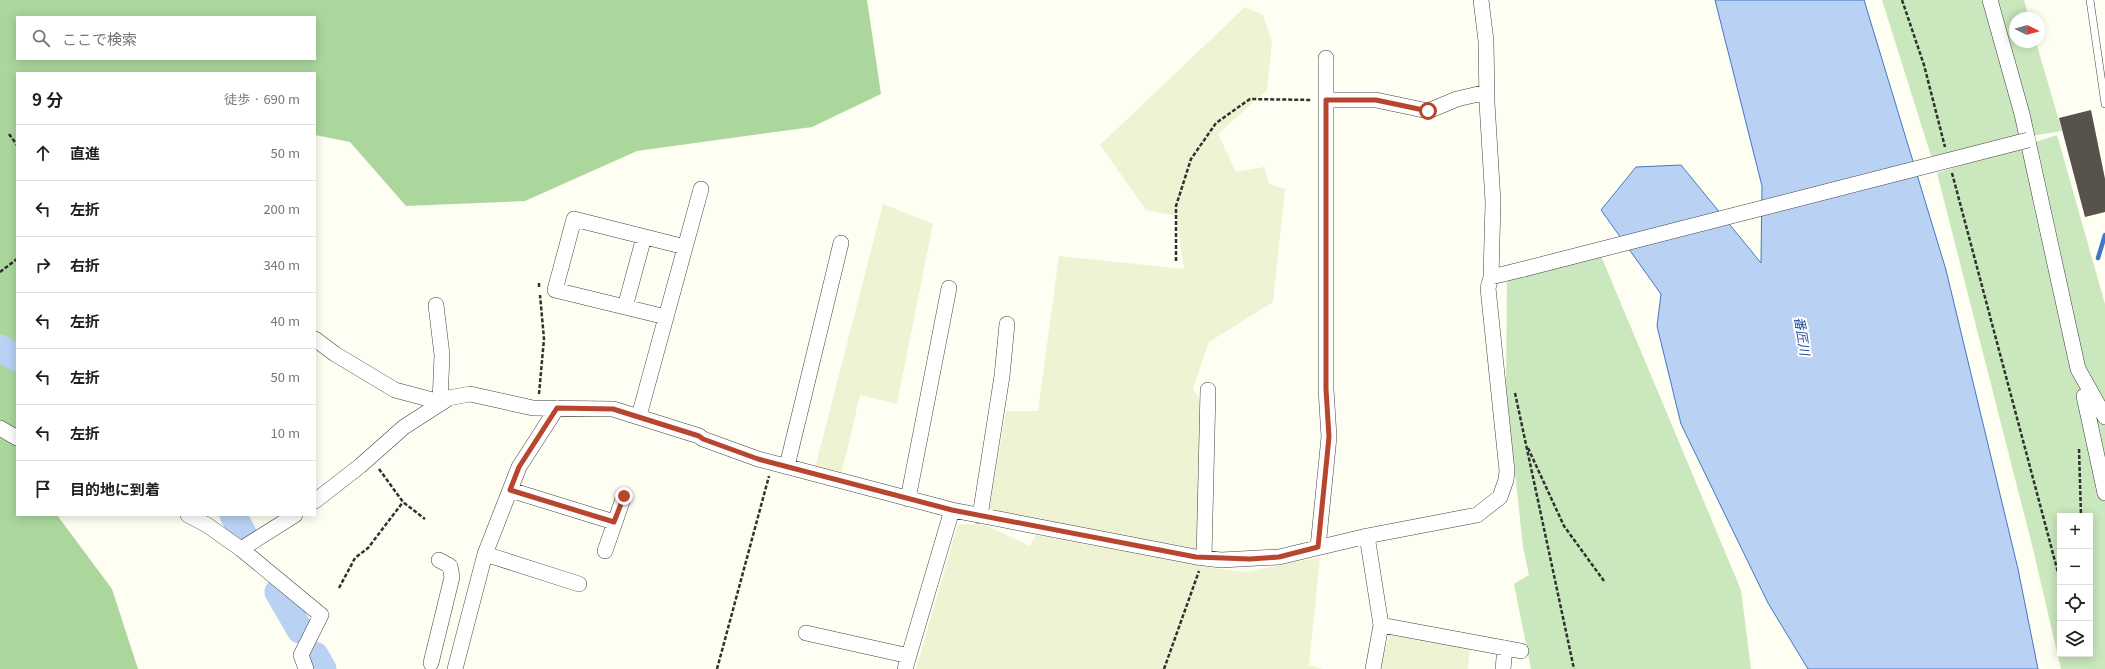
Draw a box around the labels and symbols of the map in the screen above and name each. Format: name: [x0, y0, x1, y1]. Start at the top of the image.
north arrow: [2009, 12, 2045, 48]
route start: [1419, 102, 1437, 120]
water label: 番匠川: [1791, 315, 1816, 359]
route end: [615, 487, 633, 505]

